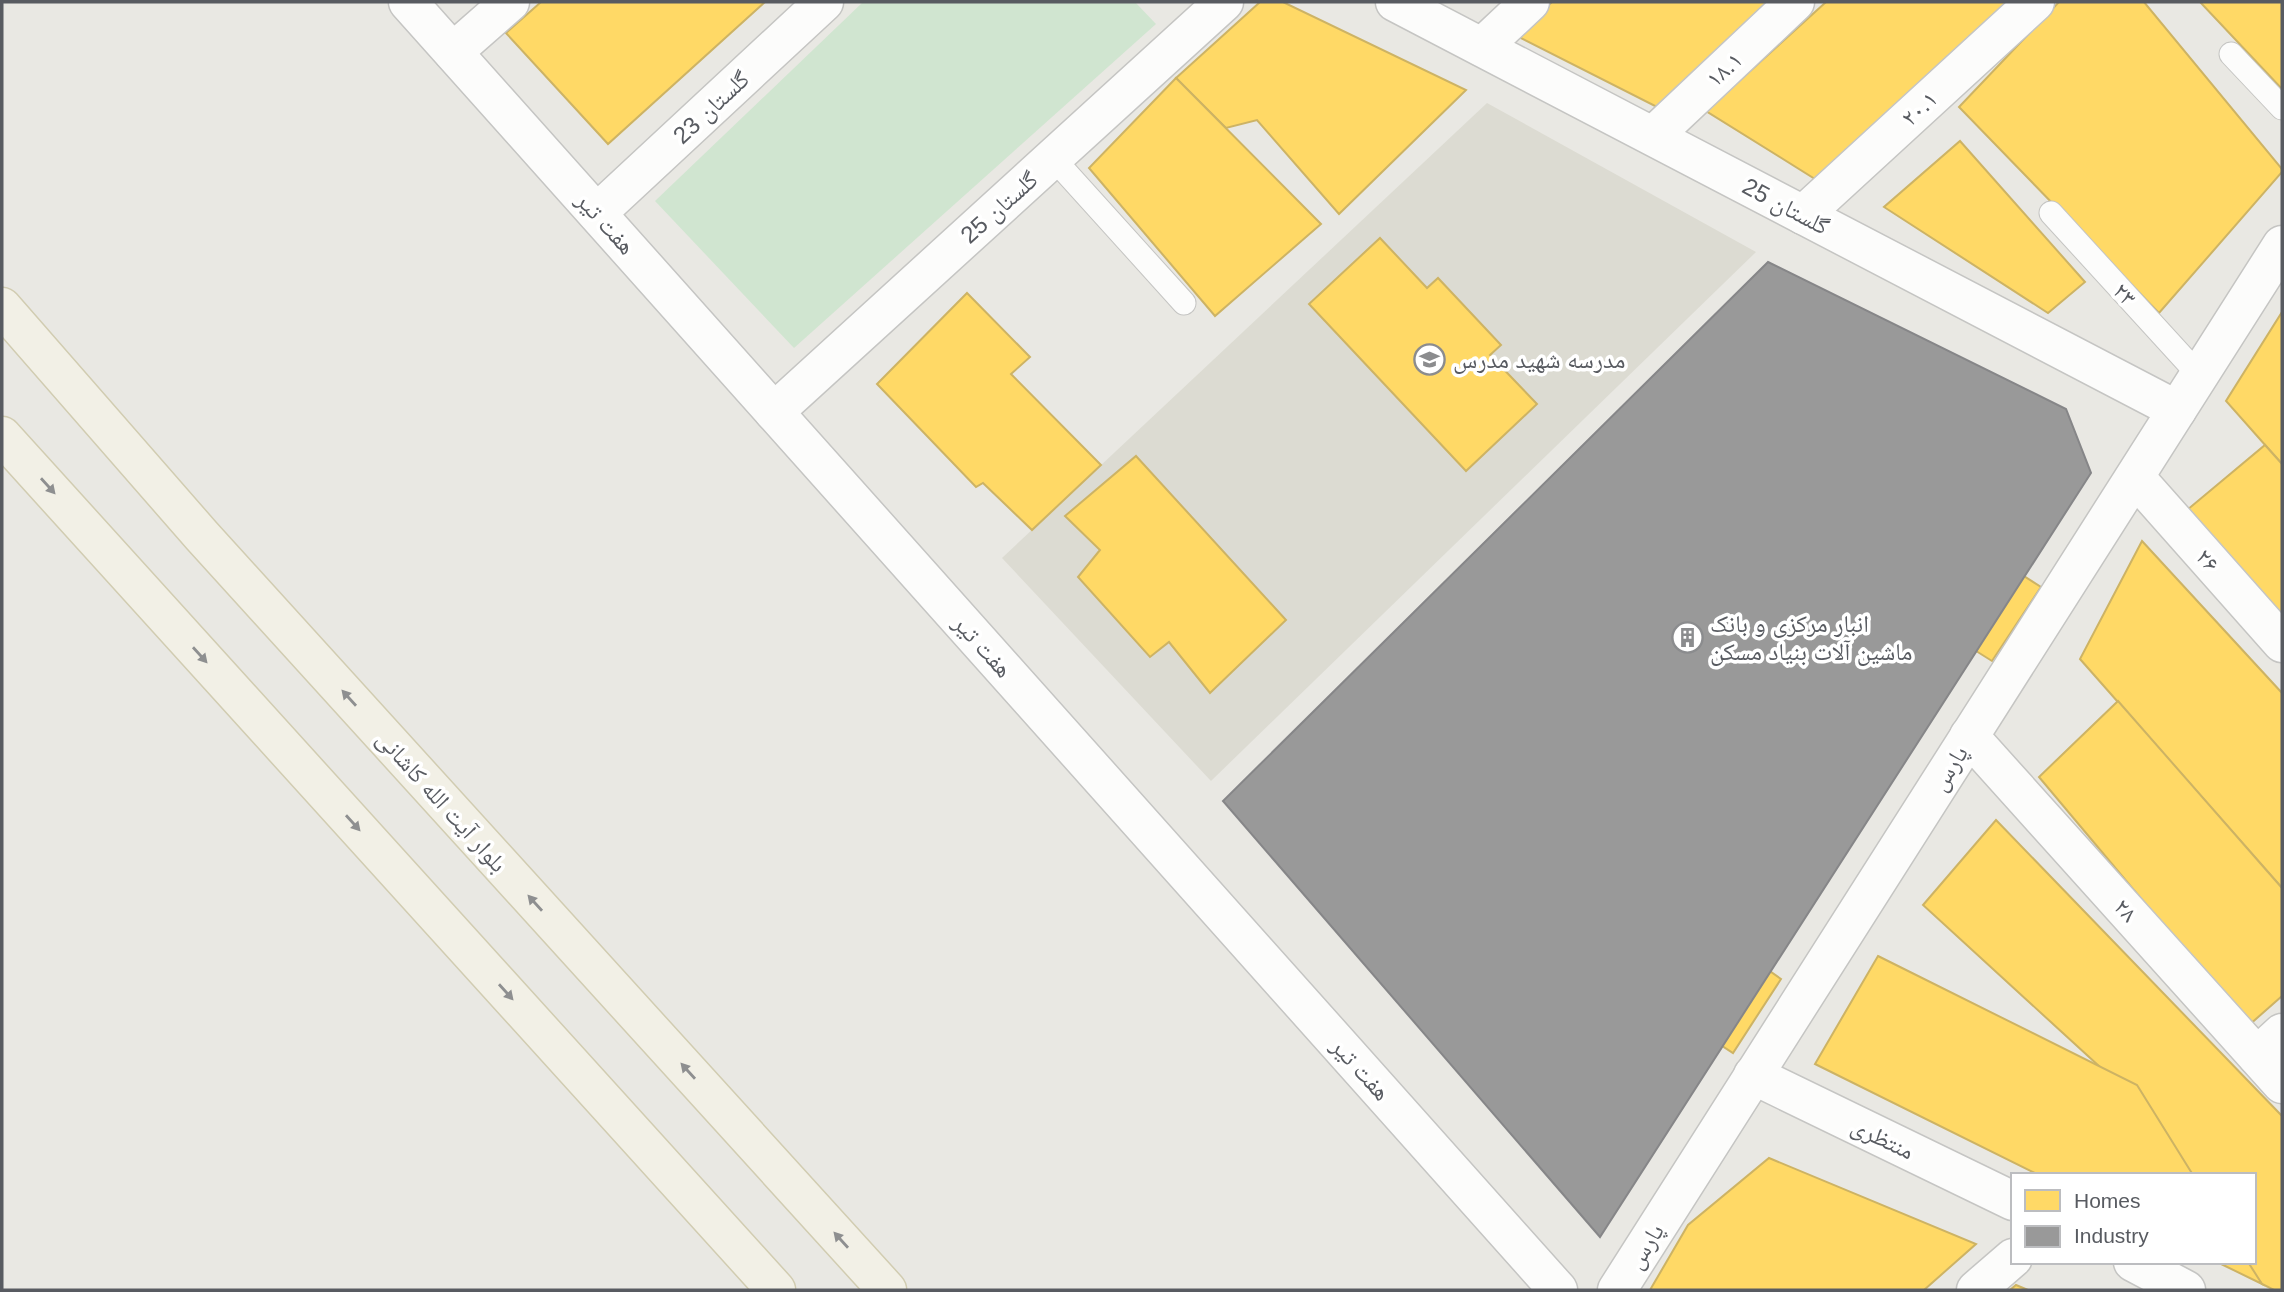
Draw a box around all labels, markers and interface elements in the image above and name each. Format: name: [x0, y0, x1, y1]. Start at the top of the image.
street label: ۱۸.۱: [1701, 46, 1747, 92]
street label: گلستان 23: [667, 65, 755, 150]
street label: ۲۰.۱: [1896, 85, 1942, 131]
street label: گلستان 25: [955, 166, 1044, 249]
street label: گلستان 25: [1738, 172, 1834, 241]
street label: هفت تیر: [570, 186, 641, 260]
street label: ۲۳: [2108, 277, 2142, 311]
school or university icon: مدرسه شهید مدرس: [1413, 342, 1447, 376]
place label: مدرسه شهید مدرس: [1453, 346, 1625, 374]
one-way arrow: [39, 477, 55, 494]
street label: ۲۶: [2191, 543, 2225, 577]
street label: هفت تیر: [947, 609, 1018, 683]
place label: انبار مرکزی و بانک ماشین آلات بنیاد مسکن: [1710, 610, 1912, 666]
building icon: انبار مرکزی و بانک ماشین آلات بنیاد مسکن: [1670, 620, 1704, 654]
one-way arrow: [192, 646, 208, 663]
one-way arrow: [342, 690, 358, 707]
street label: بلوار آیت الله کاشانی: [371, 725, 513, 878]
street label: پارس: [1925, 741, 1974, 796]
one-way arrow: [345, 814, 361, 832]
street label: ۲۸: [2109, 893, 2143, 927]
one-way arrow: [527, 894, 543, 912]
one-way arrow: [498, 983, 514, 1001]
street label: هفت تیر: [1325, 1032, 1396, 1106]
one-way arrow: [680, 1062, 696, 1080]
street label: منتظری: [1847, 1111, 1919, 1166]
legend: [2011, 1173, 2256, 1264]
text: Homes: [2074, 1189, 2141, 1212]
street label: پارس: [1621, 1219, 1670, 1274]
text: Industry: [2074, 1224, 2149, 1247]
one-way arrow: [833, 1231, 849, 1249]

